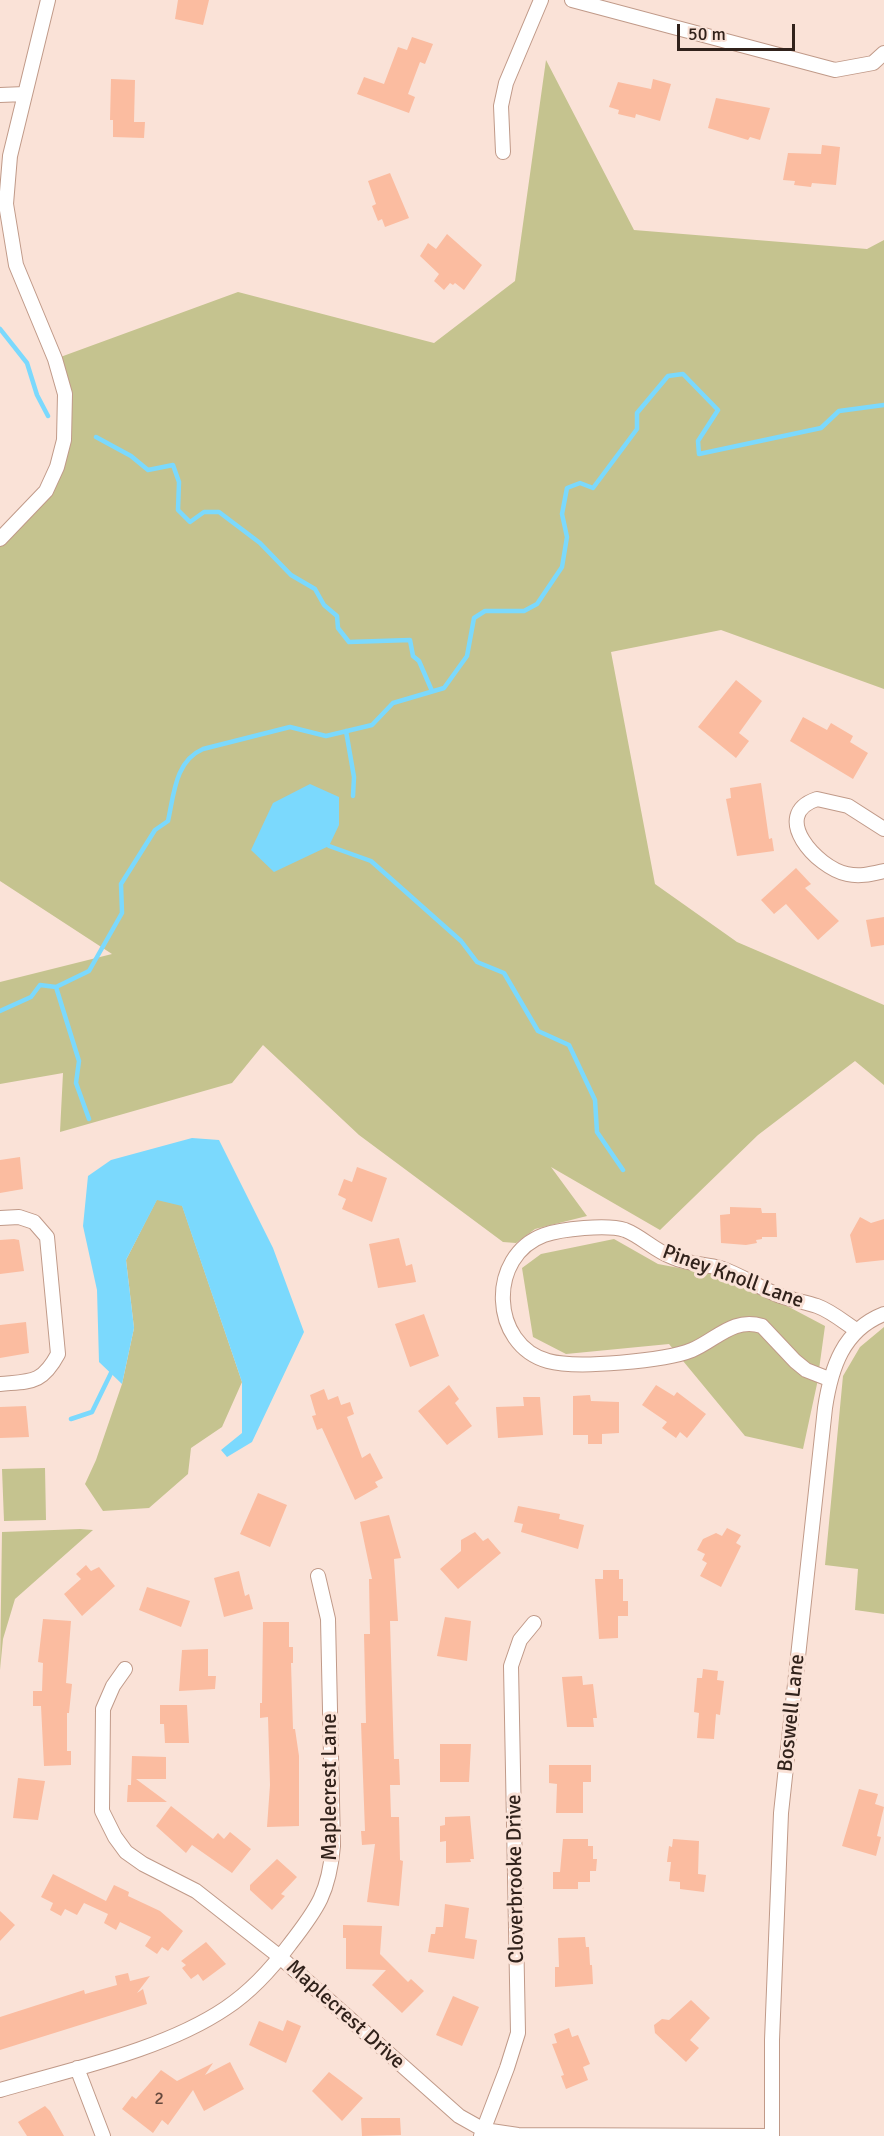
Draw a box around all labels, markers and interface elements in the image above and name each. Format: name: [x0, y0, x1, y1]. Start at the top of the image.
scale bar: [680, 12, 798, 50]
text: 50 m: [688, 23, 726, 45]
street label: Piney Knoll Lane: [659, 1240, 807, 1314]
street label: Boswell Lane: [773, 1653, 811, 1773]
street label: Maplecrest Lane: [317, 1713, 343, 1861]
street label: Cloverbrooke Drive: [502, 1794, 530, 1964]
street label: Maplecrest Drive: [280, 1955, 410, 2075]
house number: 2: [154, 2088, 164, 2110]

